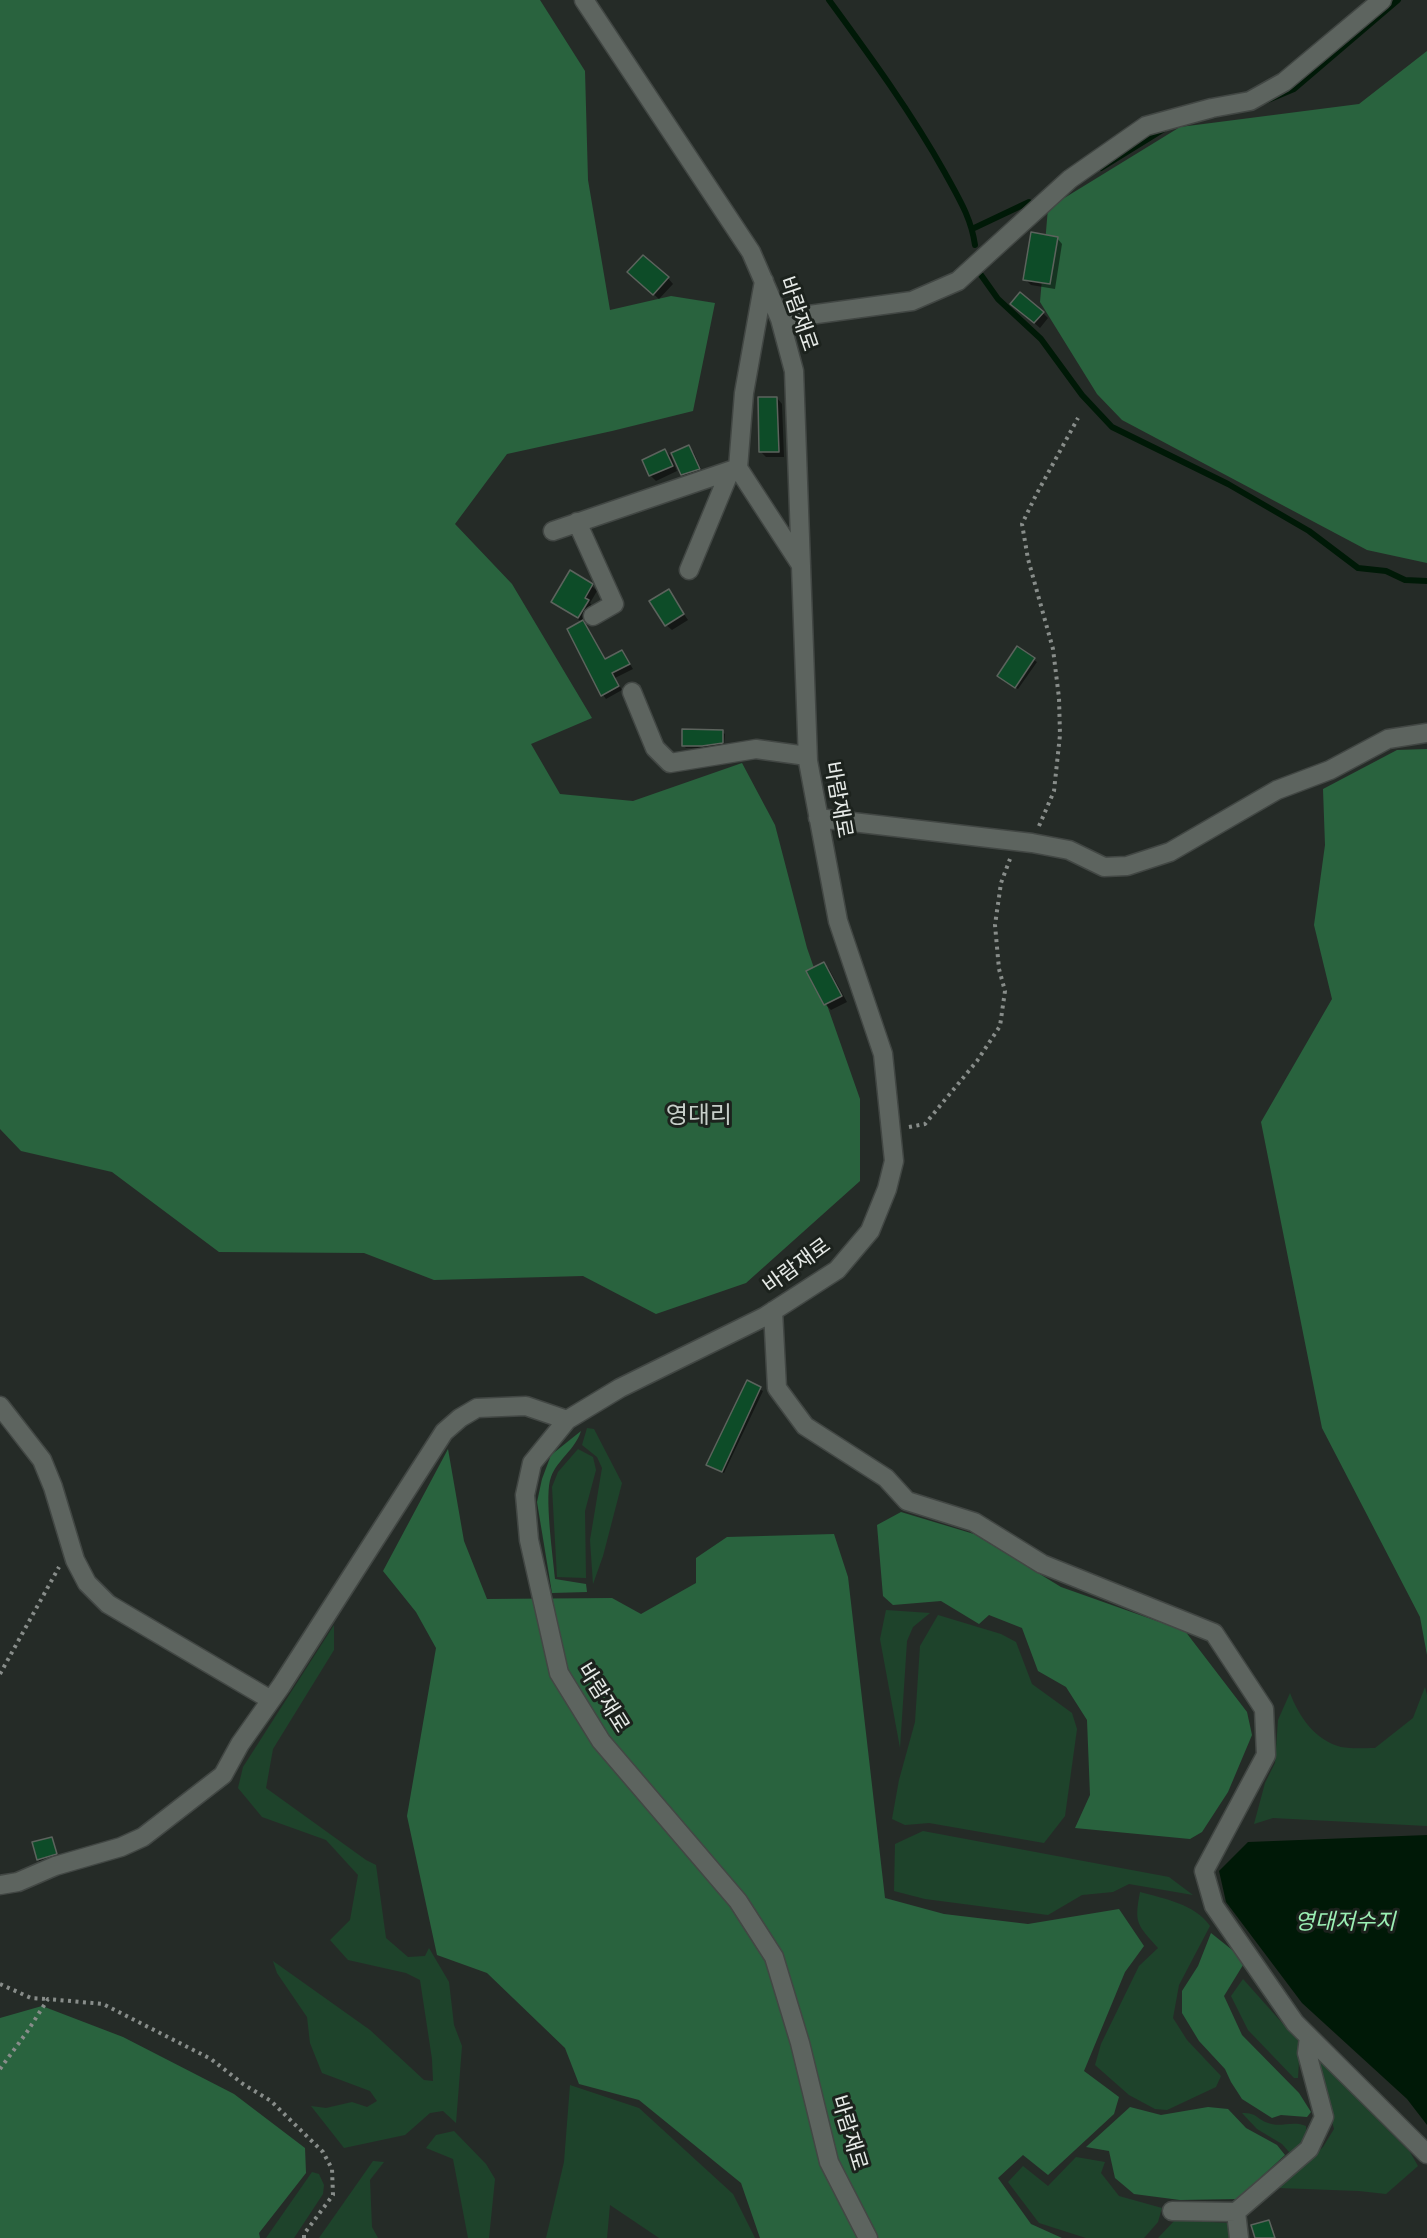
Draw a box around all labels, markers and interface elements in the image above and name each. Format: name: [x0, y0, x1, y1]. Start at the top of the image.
street label: 바람재로: [774, 273, 822, 355]
street label: 바람재로: [819, 760, 857, 840]
district label: 영대리: [666, 1102, 732, 1130]
street label: 바람재로: [758, 1233, 836, 1299]
street label: 바람재로: [572, 1659, 634, 1737]
water label: 영대저수지: [1294, 1909, 1396, 1935]
street label: 바람재로: [826, 2092, 872, 2174]

